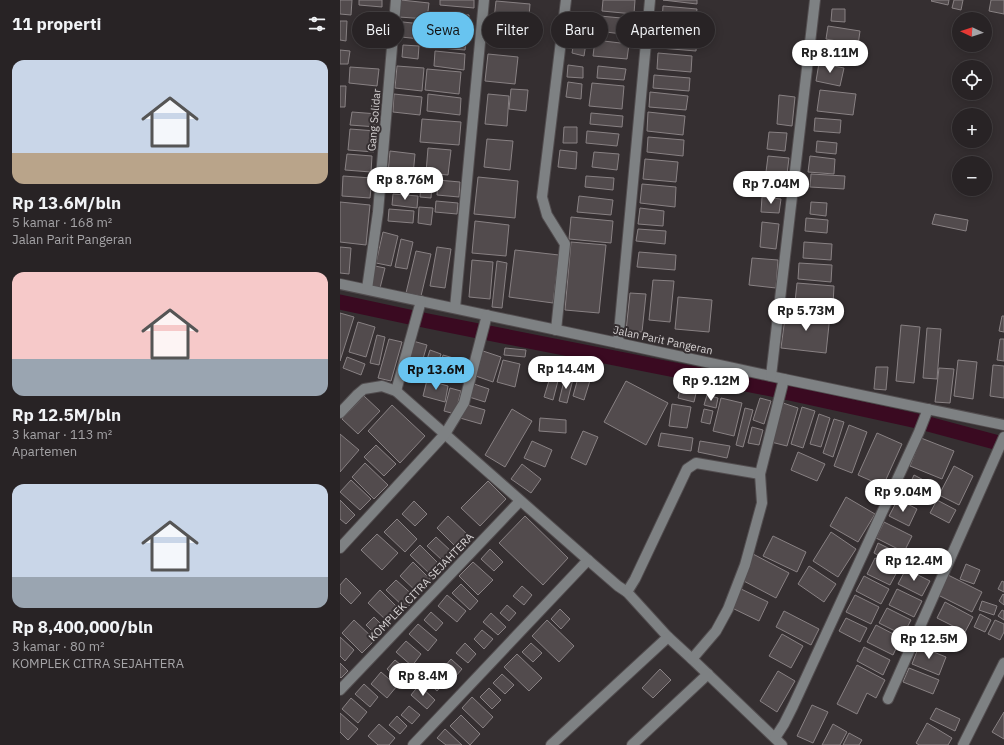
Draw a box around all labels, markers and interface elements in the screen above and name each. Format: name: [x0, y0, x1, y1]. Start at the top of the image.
chip: Beli: [352, 12, 404, 48]
chip: Sewa: [412, 12, 474, 48]
chip: Filter: [482, 12, 543, 48]
chip: Baru: [551, 12, 608, 48]
chip: Apartemen: [616, 12, 715, 48]
north arrow: [952, 12, 992, 52]
map controls: [952, 12, 992, 196]
text: 11 properti: [12, 13, 101, 35]
icon: filters: [306, 13, 328, 35]
pin: Rp 8.11M: [789, 40, 871, 74]
text: Rp 8.11M: [801, 44, 859, 61]
button: locate: [952, 60, 992, 100]
icon: home: [134, 86, 206, 158]
street label: Gang Solidar: [364, 88, 384, 152]
button: +: [952, 108, 992, 148]
button: −: [952, 156, 992, 196]
pin: Rp 8.76M: [364, 167, 446, 201]
text: Rp 8.76M: [376, 171, 434, 188]
pin: Rp 7.04M: [730, 171, 812, 205]
text: Rp 7.04M: [742, 175, 800, 192]
text: Rp 13.6M/bln: [12, 192, 121, 214]
text: 5 kamar · 168 m²: [12, 214, 112, 231]
text: Jalan Parit Pangeran: [12, 231, 132, 248]
icon: home: [134, 298, 206, 370]
pin: Rp 5.73M: [765, 298, 847, 332]
text: Rp 5.73M: [777, 302, 835, 319]
street label: Jalan Parit Pangeran: [612, 323, 714, 357]
pin: Rp 14.4M: [525, 356, 607, 390]
pin: Rp 13.6M: [395, 357, 477, 391]
text: Rp 14.4M: [537, 360, 595, 377]
text: Rp 13.6M: [407, 361, 465, 378]
pin: Rp 9.12M: [670, 368, 752, 402]
text: Rp 9.12M: [682, 372, 740, 389]
text: Rp 12.5M/bln: [12, 404, 121, 426]
text: 3 kamar · 113 m²: [12, 426, 112, 443]
text: Apartemen: [12, 443, 77, 460]
pin: Rp 9.04M: [862, 479, 944, 513]
text: Rp 9.04M: [874, 483, 932, 500]
icon: home: [134, 510, 206, 582]
street label: KOMPLEK CITRA SEJAHTERA: [365, 530, 477, 644]
pin: Rp 12.4M: [873, 548, 955, 582]
text: Rp 12.4M: [885, 552, 943, 569]
text: Rp 8,400,000/bln: [12, 616, 153, 638]
pin: Rp 12.5M: [888, 626, 970, 660]
text: Rp 12.5M: [900, 630, 958, 647]
text: 3 kamar · 80 m²: [12, 638, 105, 655]
text: KOMPLEK CITRA SEJAHTERA: [12, 655, 184, 672]
pin: Rp 8.4M: [386, 663, 460, 697]
text: Rp 8.4M: [398, 667, 448, 684]

